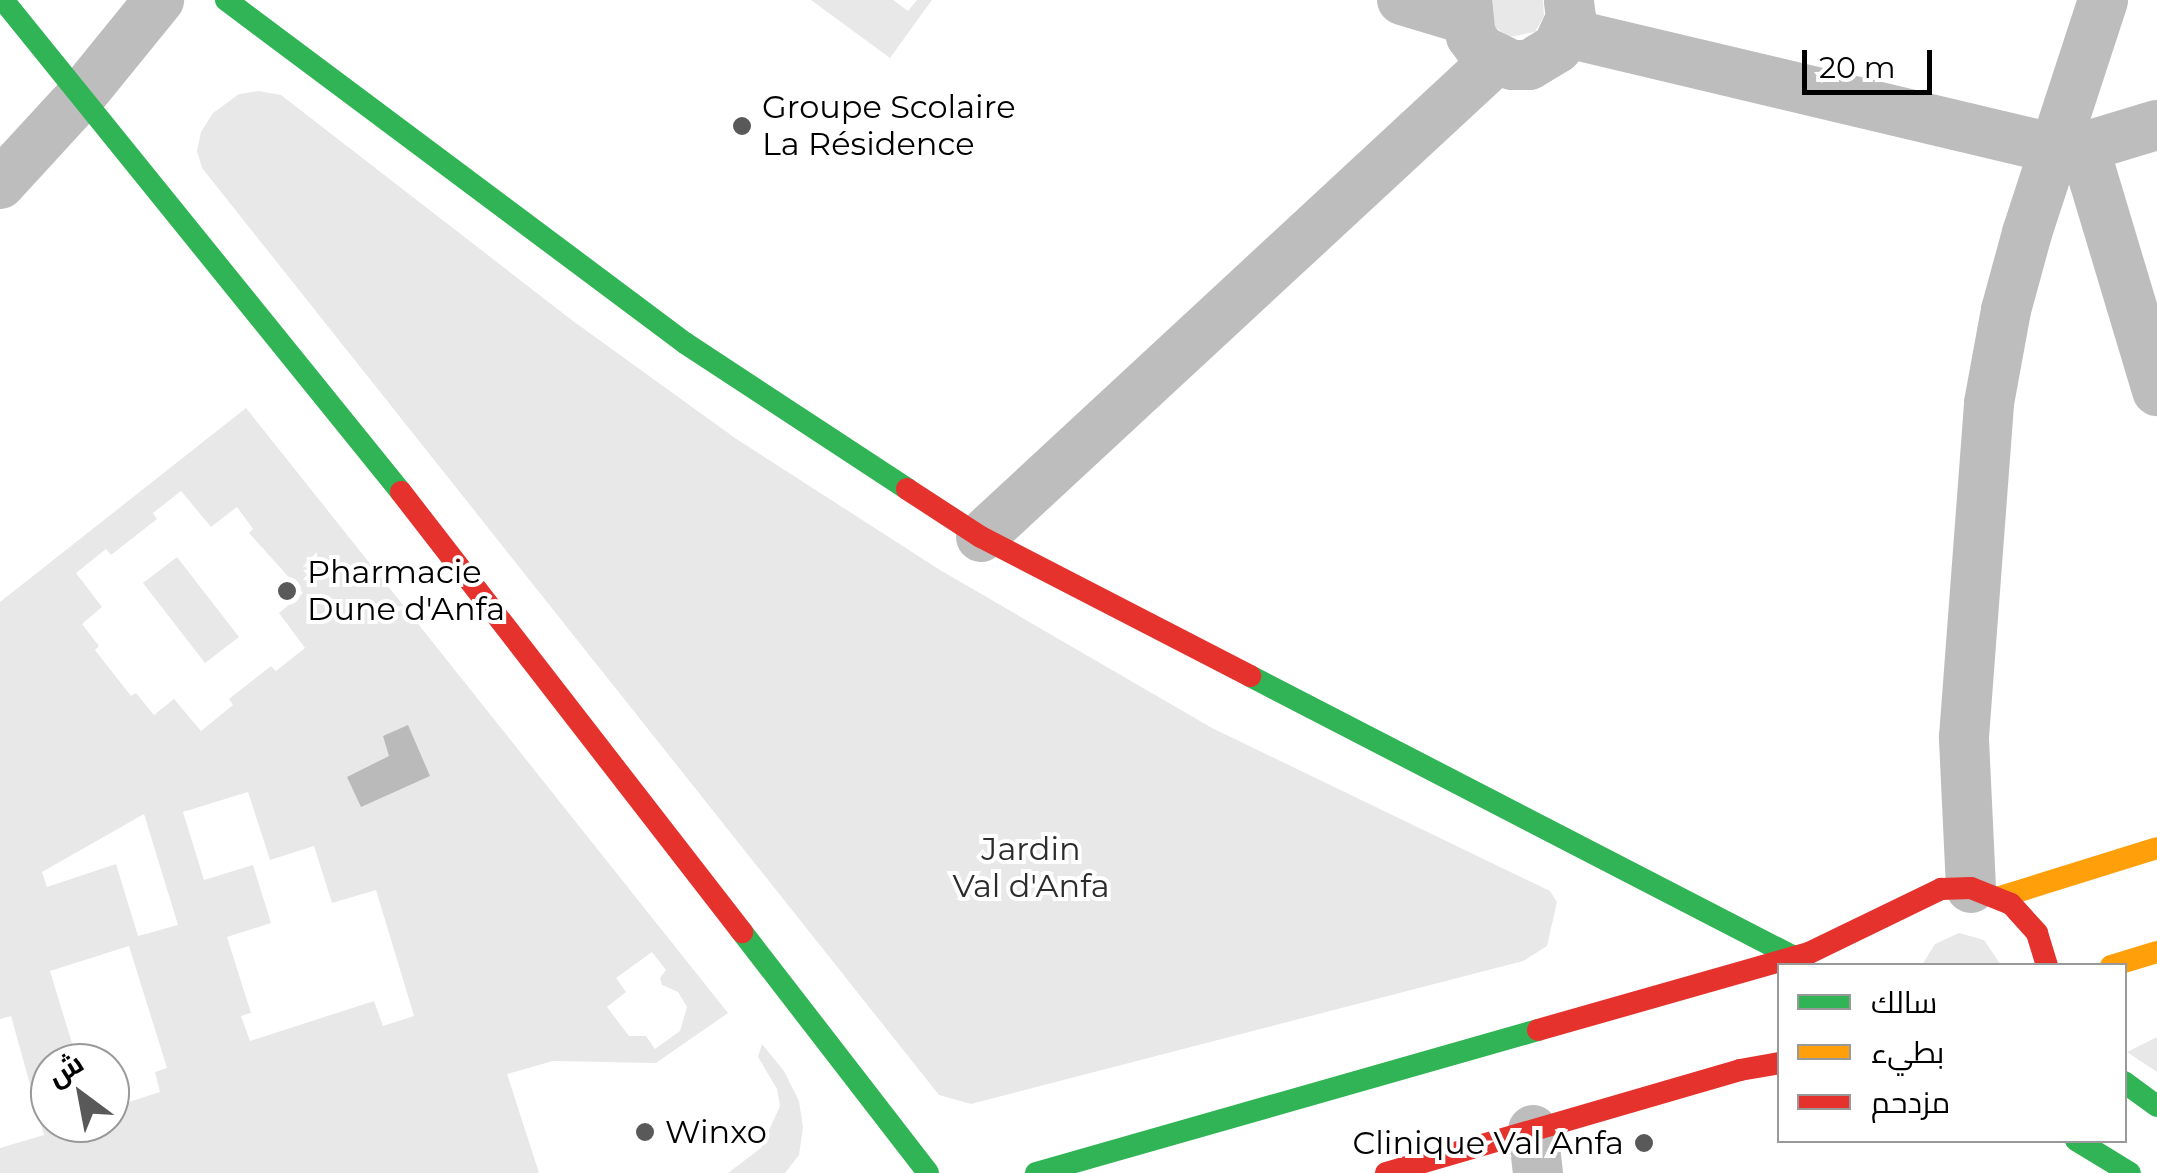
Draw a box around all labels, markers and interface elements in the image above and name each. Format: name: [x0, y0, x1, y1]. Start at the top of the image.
scale bar: [1807, 30, 1937, 92]
text: 20 m: [1819, 49, 1896, 86]
place label: Groupe Scolaire La Résidence: [762, 89, 1015, 164]
marker: Groupe Scolaire La Résidence: [731, 115, 753, 137]
place label: Pharmacie Dune d'Anfa: [307, 554, 505, 629]
marker: Pharmacie Dune d'Anfa: [276, 580, 298, 602]
park label: Jardin Val d'Anfa: [952, 831, 1110, 906]
legend: [1777, 963, 2127, 1143]
text: سالك: [1871, 984, 1937, 1021]
text: بطيء: [1871, 1034, 1944, 1071]
north arrow: [30, 1043, 130, 1143]
text: ش: [41, 1045, 89, 1093]
text: مزدحم: [1871, 1084, 1950, 1121]
place label: Winxo: [665, 1113, 767, 1151]
marker: Winxo: [634, 1121, 656, 1143]
place label: Clinique Val Anfa: [1353, 1124, 1624, 1162]
marker: Clinique Val Anfa: [1633, 1132, 1655, 1154]

